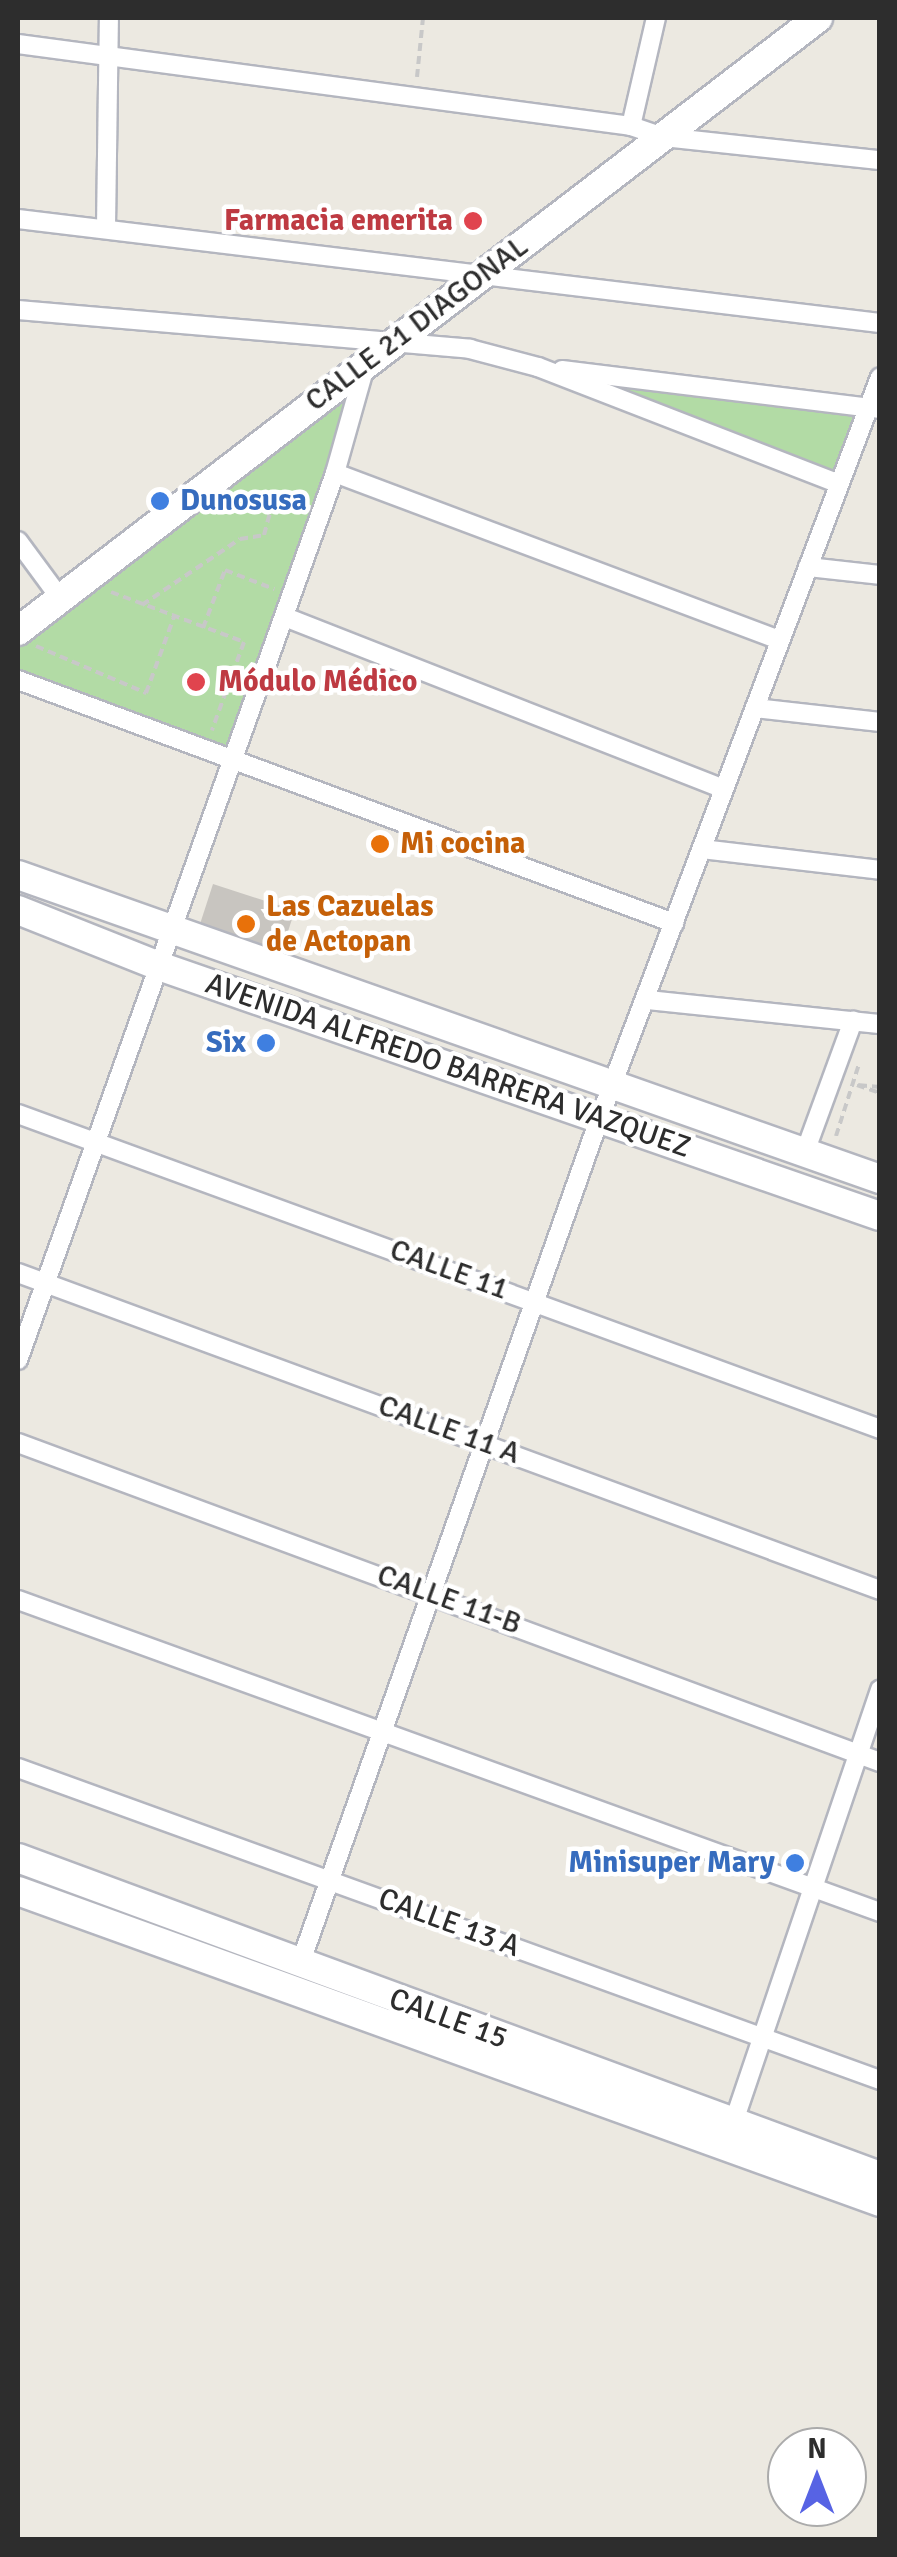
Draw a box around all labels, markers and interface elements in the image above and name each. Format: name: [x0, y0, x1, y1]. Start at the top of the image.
place label: Farmacia emerita: [224, 203, 453, 239]
marker: Farmacia emerita: [462, 210, 484, 232]
street label: CALLE 21 DIAGONAL: [299, 229, 535, 419]
place label: Dunosusa: [180, 483, 307, 519]
marker: Dunosusa: [149, 490, 171, 512]
place label: Módulo Médico: [218, 664, 417, 700]
marker: Módulo Médico: [183, 669, 209, 695]
place label: Mi cocina: [400, 826, 525, 862]
marker: Mi cocina: [369, 833, 391, 855]
place label: Las Cazuelas de Actopan: [266, 889, 434, 960]
marker: Las Cazuelas de Actopan: [235, 913, 257, 935]
street label: AVENIDA ALFREDO BARRERA VAZQUEZ: [201, 966, 695, 1166]
place label: Six: [206, 1025, 246, 1061]
marker: Six: [255, 1032, 277, 1054]
street label: CALLE 11: [385, 1232, 513, 1308]
street label: CALLE 11 A: [373, 1388, 525, 1472]
street label: CALLE 11-B: [372, 1557, 526, 1643]
place label: Minisuper Mary: [568, 1845, 775, 1881]
marker: Minisuper Mary: [784, 1852, 806, 1874]
street label: CALLE 13 A: [373, 1881, 525, 1965]
street label: CALLE 15: [384, 1981, 512, 2057]
north arrow: [767, 2427, 867, 2527]
text: N: [807, 2432, 827, 2466]

